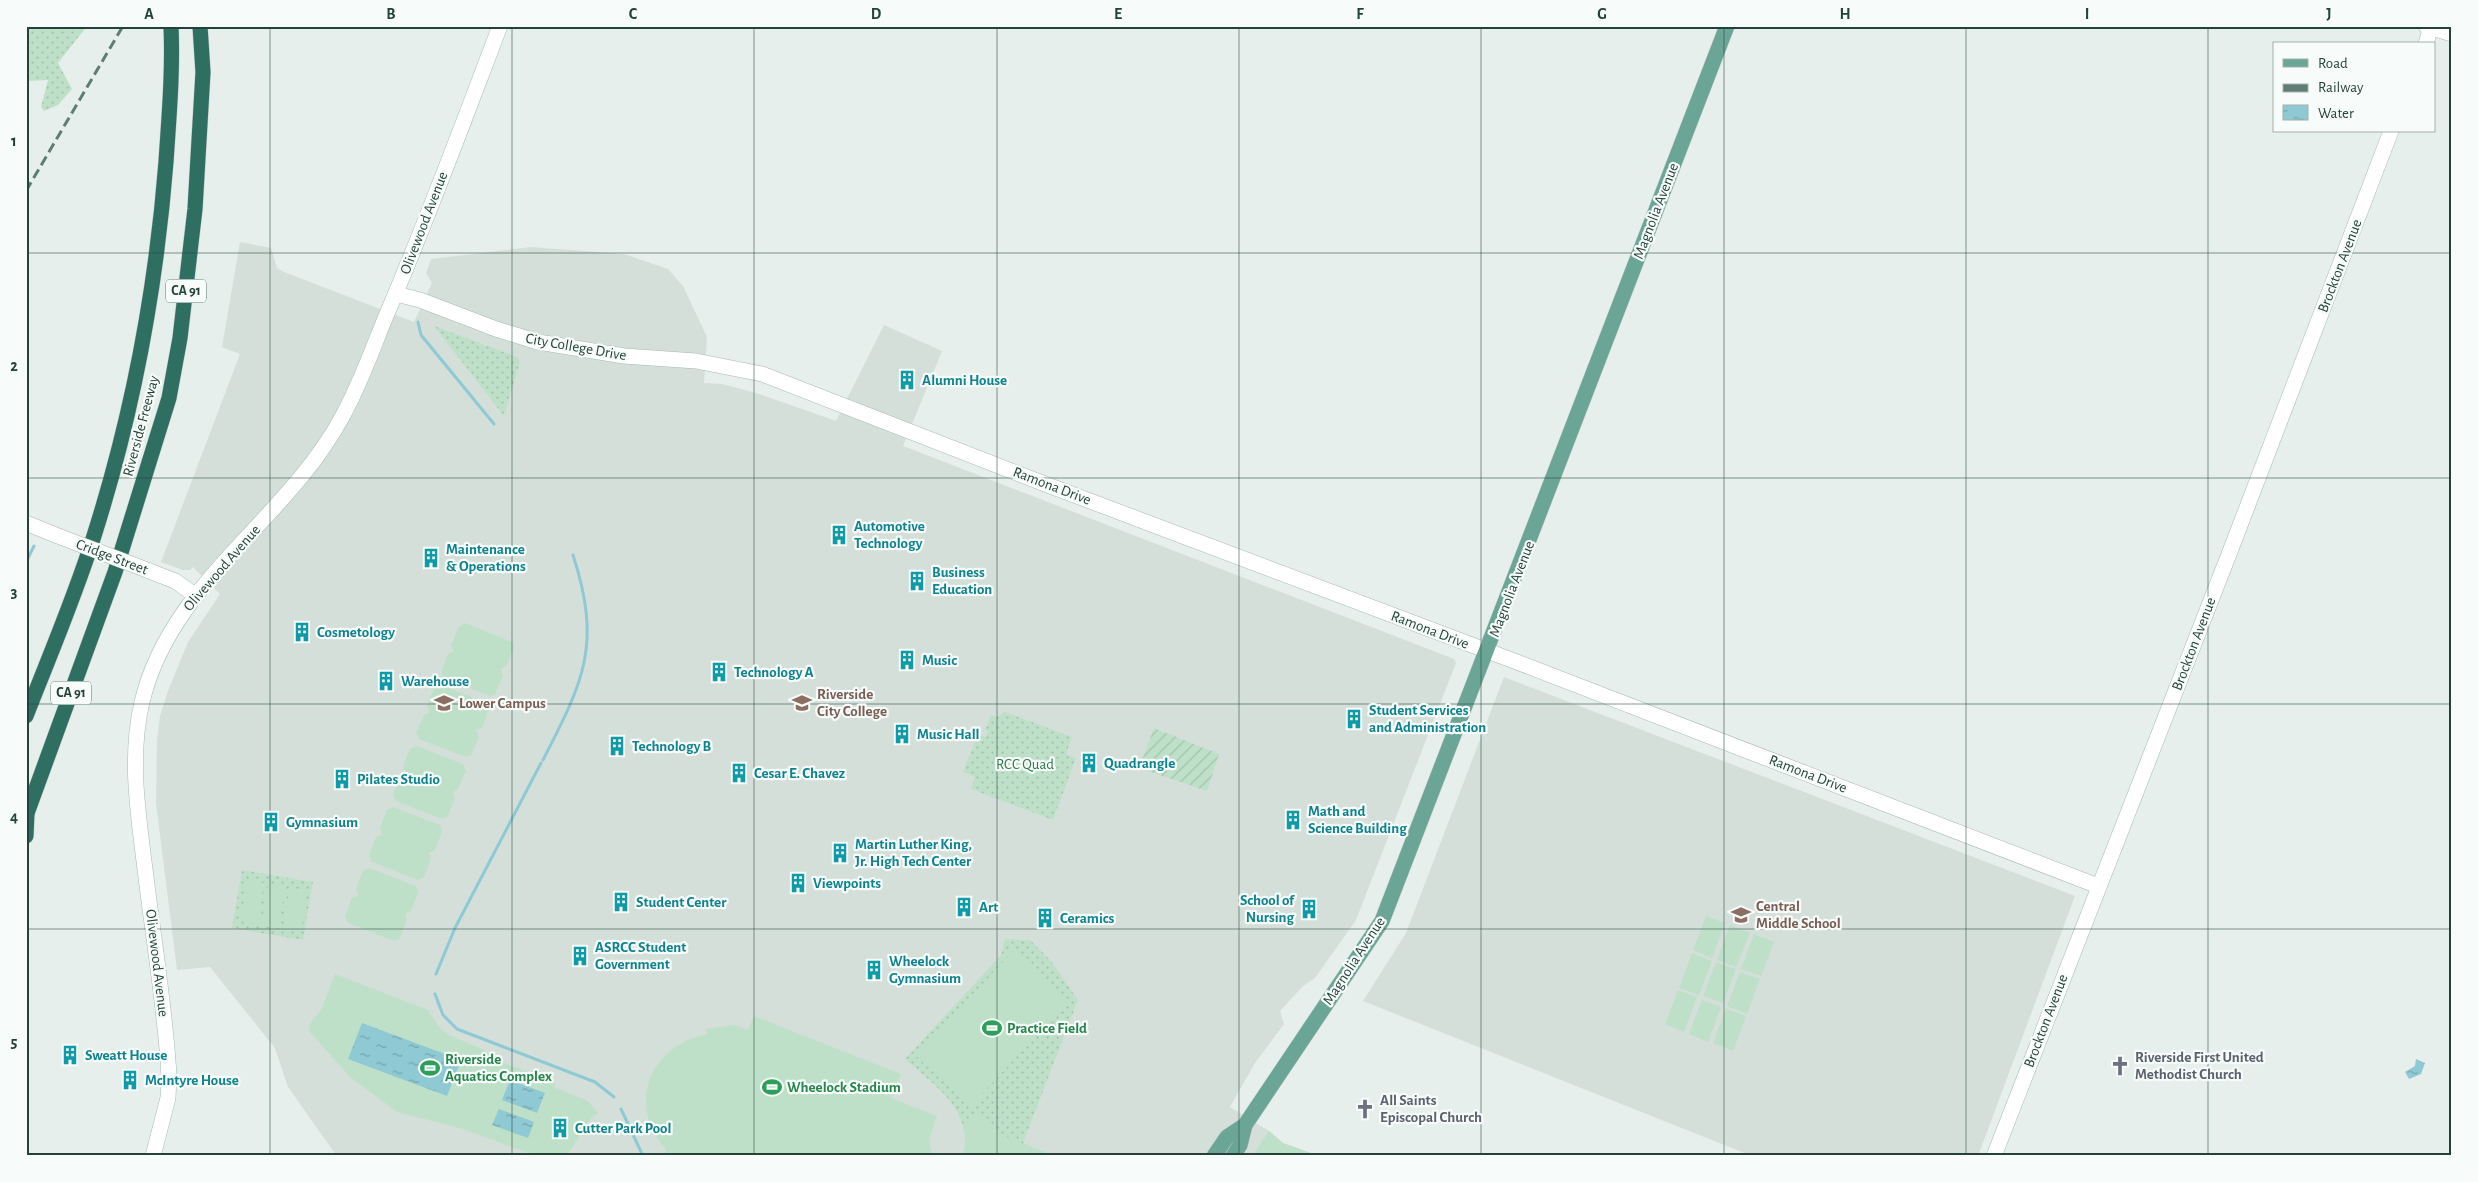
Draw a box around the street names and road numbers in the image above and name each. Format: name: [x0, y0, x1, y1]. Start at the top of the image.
street label: Magnolia Avenue: [1631, 161, 1681, 261]
street label: Olivewood Avenue: [398, 170, 450, 276]
street label: Brockton Avenue: [2315, 217, 2365, 315]
road number: CA 91: [166, 280, 206, 302]
street label: City College Drive: [524, 331, 628, 363]
street label: Riverside Freeway: [120, 373, 162, 478]
street label: Ramona Drive: [1011, 464, 1093, 508]
street label: Olivewood Avenue: [181, 522, 263, 614]
street label: Cridge Street: [74, 536, 150, 578]
street label: Magnolia Avenue: [1487, 539, 1537, 639]
street label: Brockton Avenue: [2169, 595, 2219, 693]
street label: Ramona Drive: [1389, 608, 1471, 652]
road number: CA 91: [51, 681, 91, 704]
street label: Ramona Drive: [1767, 752, 1849, 796]
street label: Olivewood Avenue: [143, 908, 171, 1018]
street label: Magnolia Avenue: [1320, 914, 1388, 1008]
street label: Brockton Avenue: [2021, 972, 2071, 1070]

